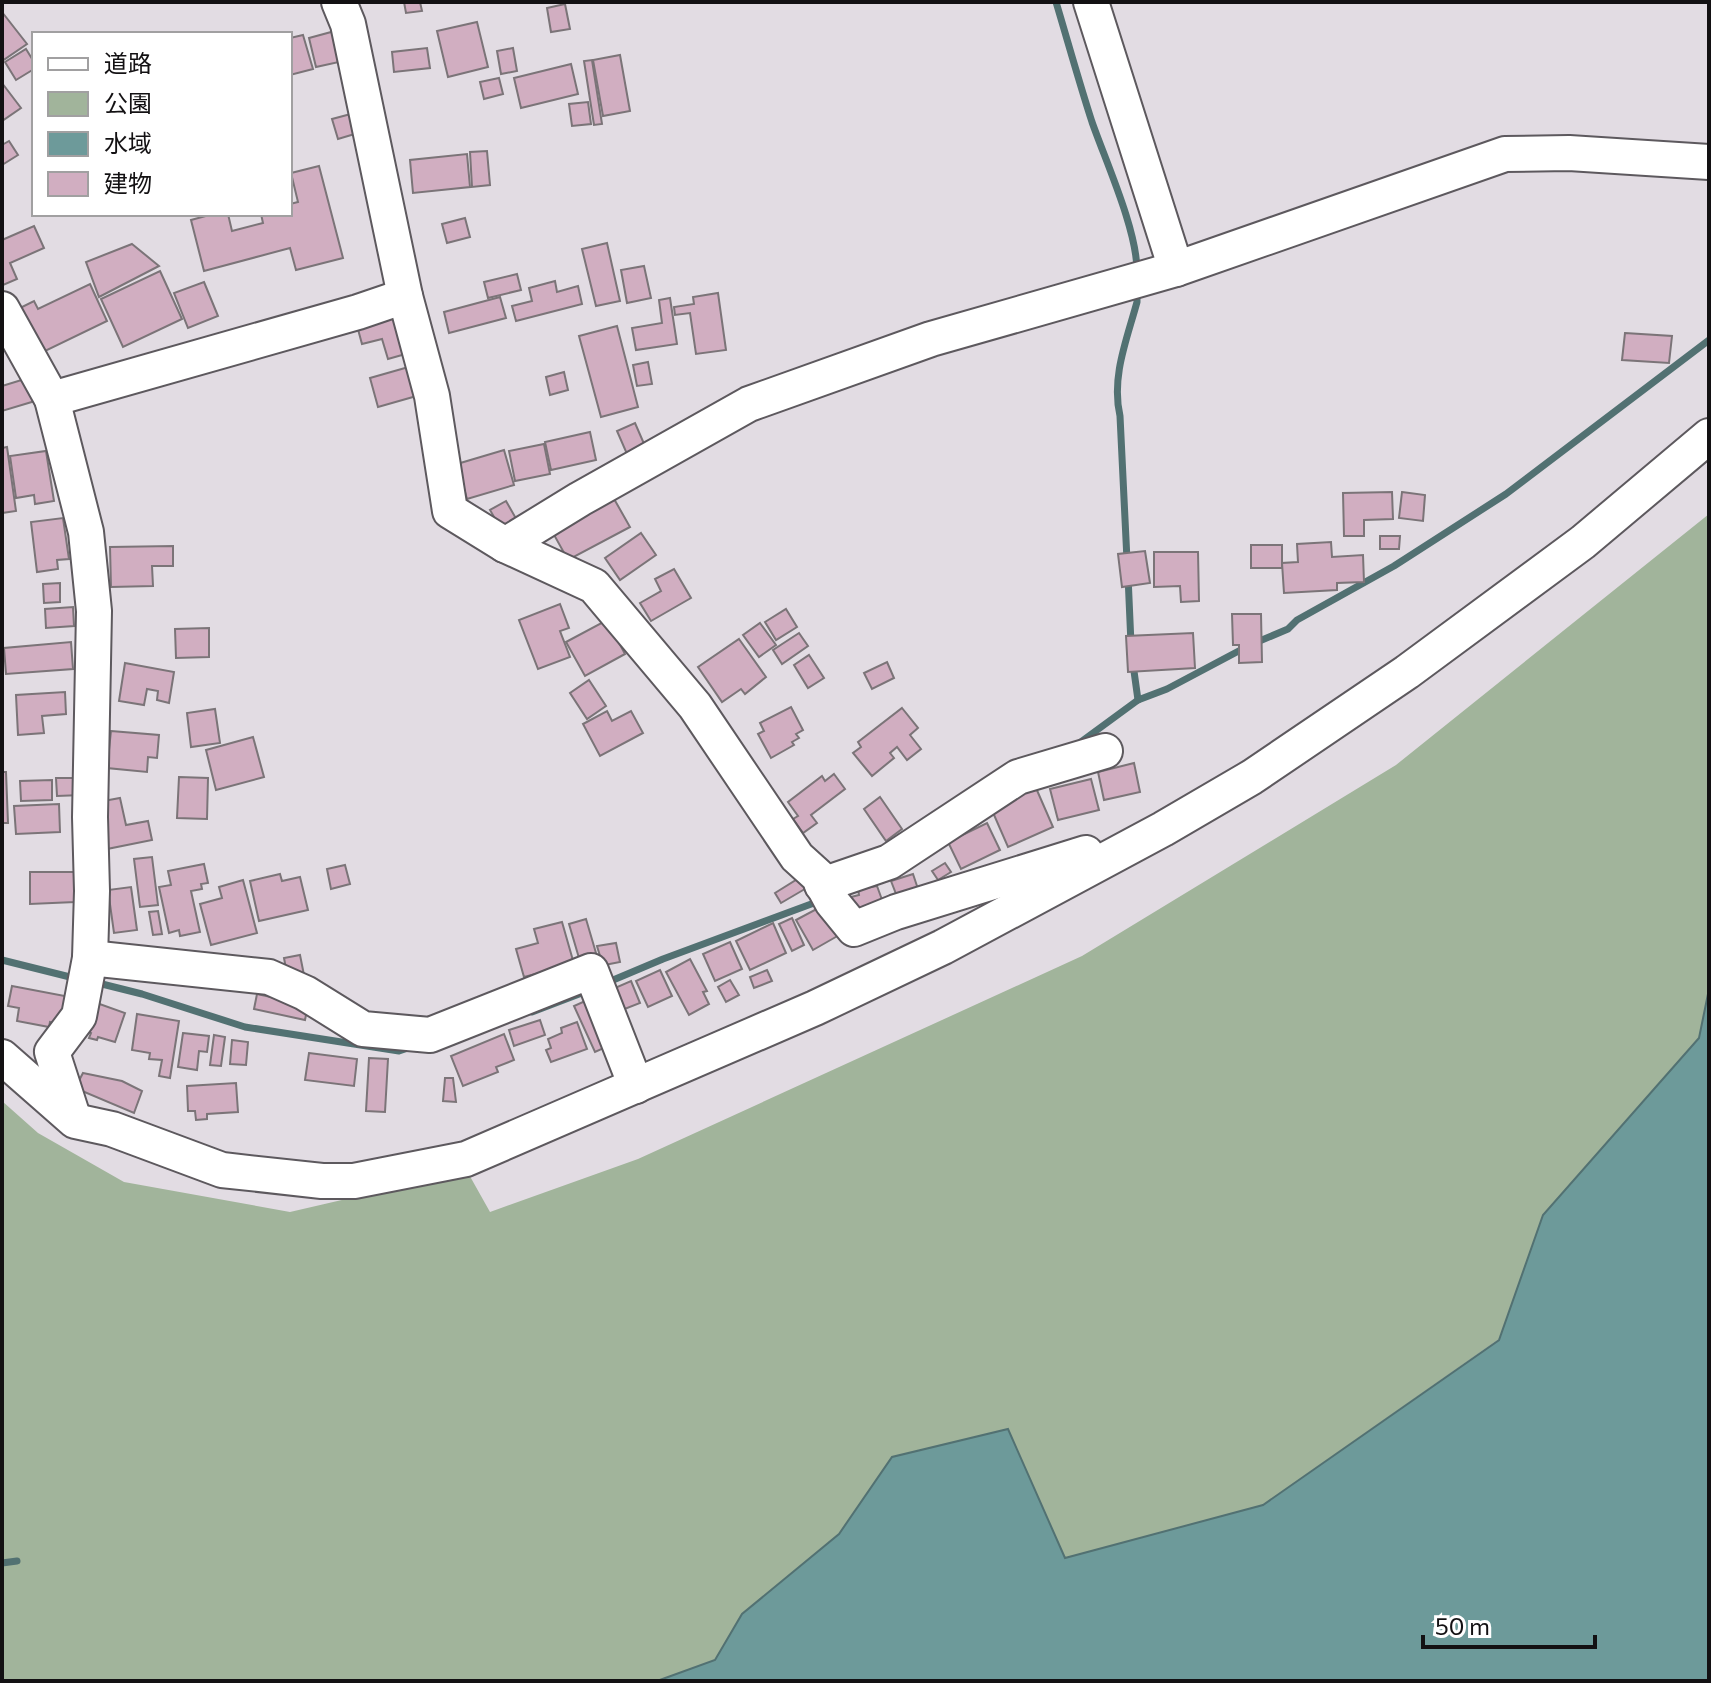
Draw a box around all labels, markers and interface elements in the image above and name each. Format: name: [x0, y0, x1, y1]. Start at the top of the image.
legend: [32, 32, 292, 216]
text: 道路: [104, 48, 152, 77]
text: 公園: [104, 88, 152, 117]
text: 水域: [104, 128, 152, 157]
text: 建物: [104, 168, 152, 197]
scale bar: [1423, 1599, 1595, 1649]
text: 50 m: [1435, 1611, 1490, 1640]

